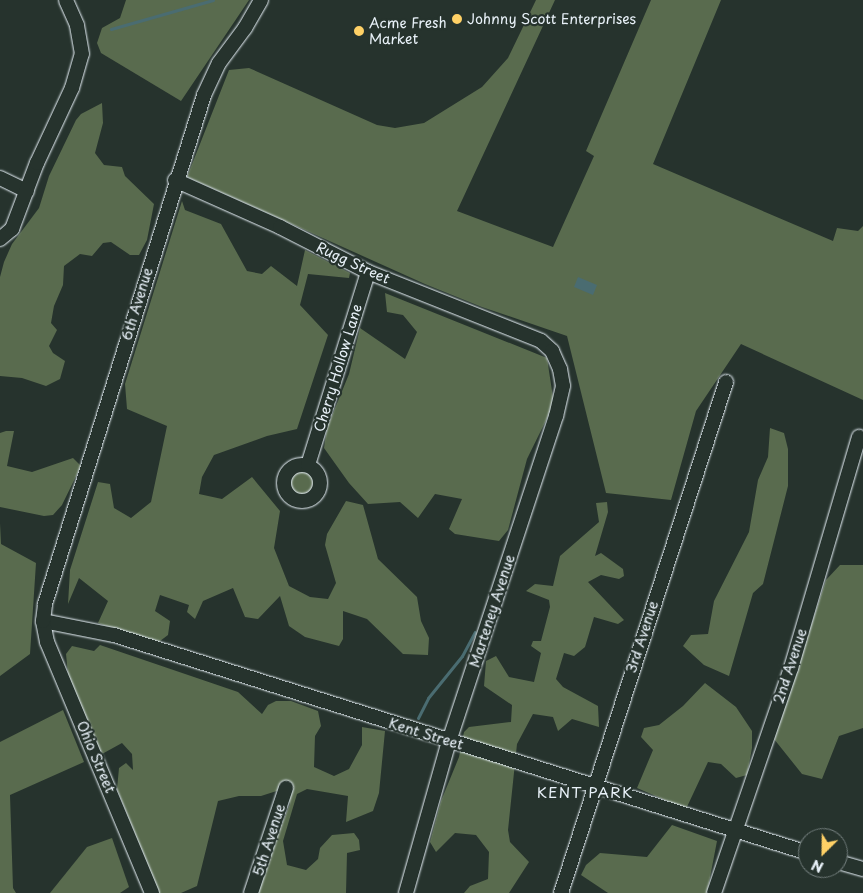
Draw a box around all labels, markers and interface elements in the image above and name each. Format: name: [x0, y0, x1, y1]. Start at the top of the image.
place label: Johnny Scott Enterprises: [467, 11, 636, 27]
marker: Johnny Scott Enterprises: [451, 13, 463, 25]
place label: Acme Fresh Market: [369, 15, 447, 48]
marker: Acme Fresh Market: [353, 25, 365, 37]
street label: Rugg Street: [313, 239, 393, 287]
street label: 6th Avenue: [118, 265, 156, 343]
street label: Cherry Hollow Lane: [310, 302, 366, 434]
street label: Marteney Avenue: [466, 552, 518, 670]
street label: 3rd Avenue: [622, 598, 662, 676]
street label: 2nd Avenue: [770, 626, 810, 706]
street label: Kent Street: [387, 715, 465, 753]
street label: Ohio Street: [73, 718, 119, 796]
district label: KENT PARK: [535, 783, 635, 801]
street label: 5th Avenue: [249, 802, 289, 878]
north arrow: [798, 828, 848, 878]
text: N: [808, 855, 827, 878]

